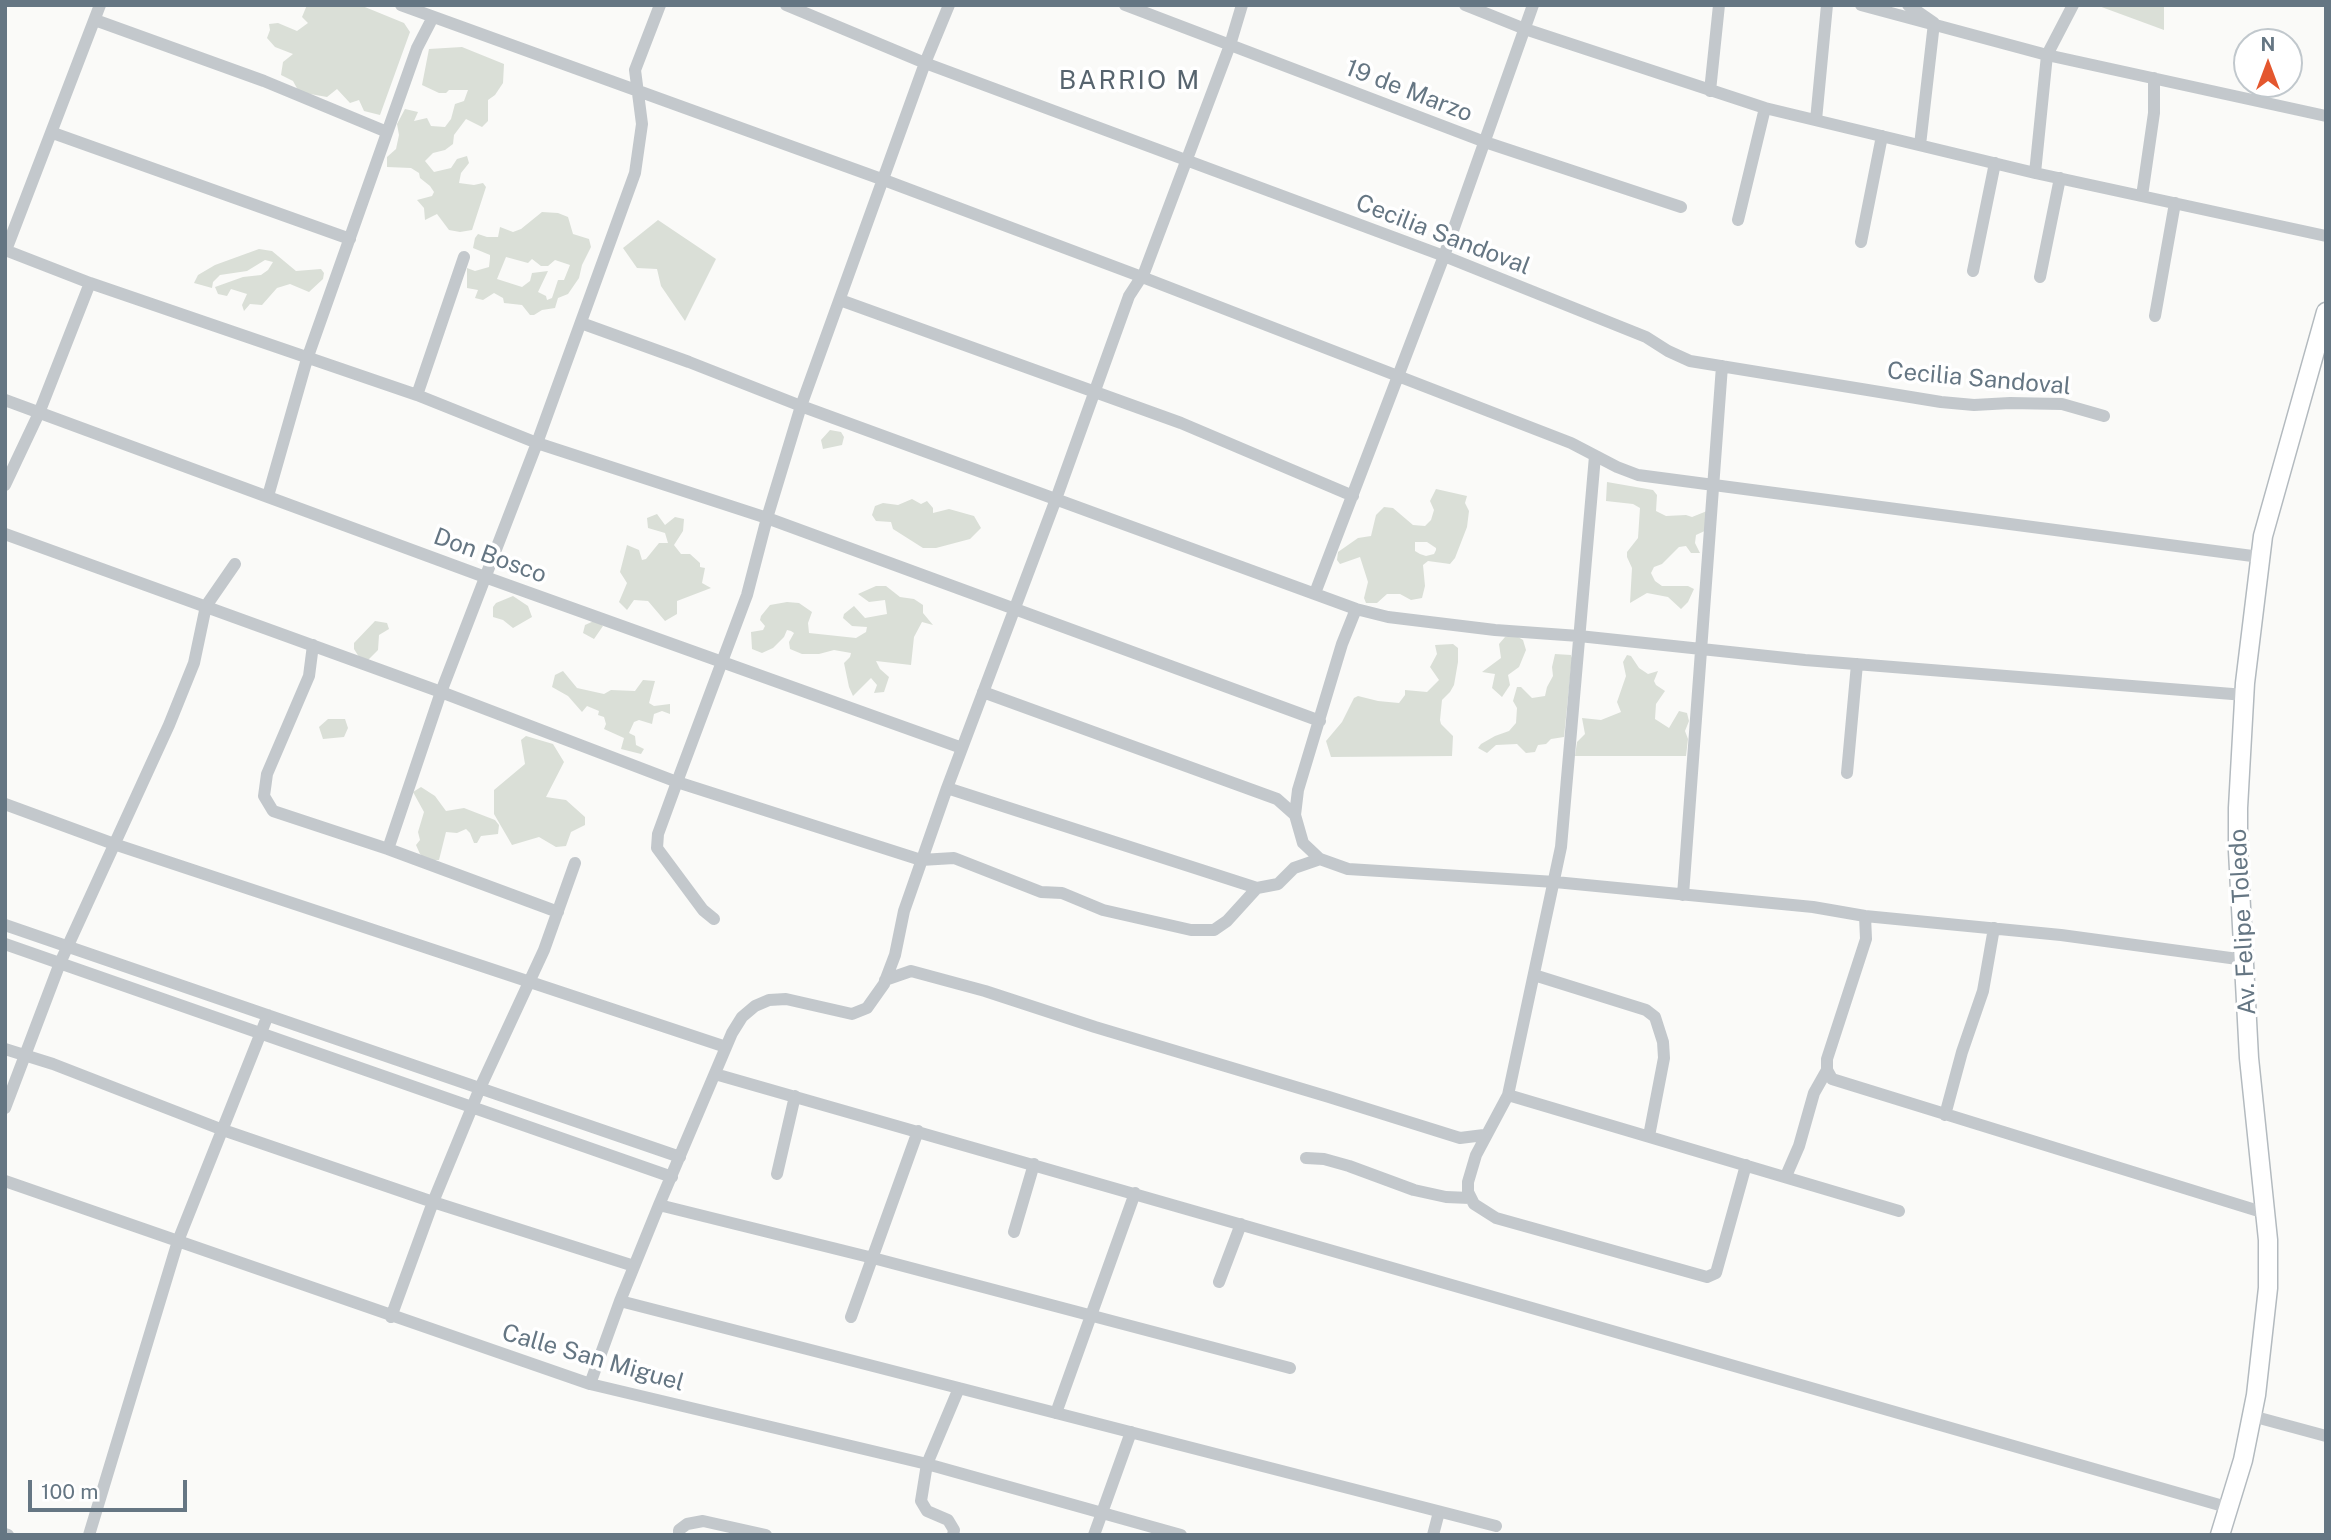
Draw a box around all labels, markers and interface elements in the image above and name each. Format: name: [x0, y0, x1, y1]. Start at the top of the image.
north arrow: [2233, 28, 2303, 98]
text: N: [2261, 33, 2275, 55]
street label: 19 de Marzo: [1342, 54, 1476, 128]
district label: BARRIO M: [1060, 65, 1200, 97]
street label: Cecilia Sandoval: [1352, 189, 1534, 281]
street label: Cecilia Sandoval: [1886, 357, 2072, 401]
street label: Don Bosco: [430, 522, 550, 590]
street label: Av. Felipe Toledo: [2224, 828, 2262, 1016]
street label: Calle San Miguel: [499, 1318, 687, 1398]
scale bar: [32, 1466, 191, 1510]
text: 100 m: [41, 1479, 98, 1504]

